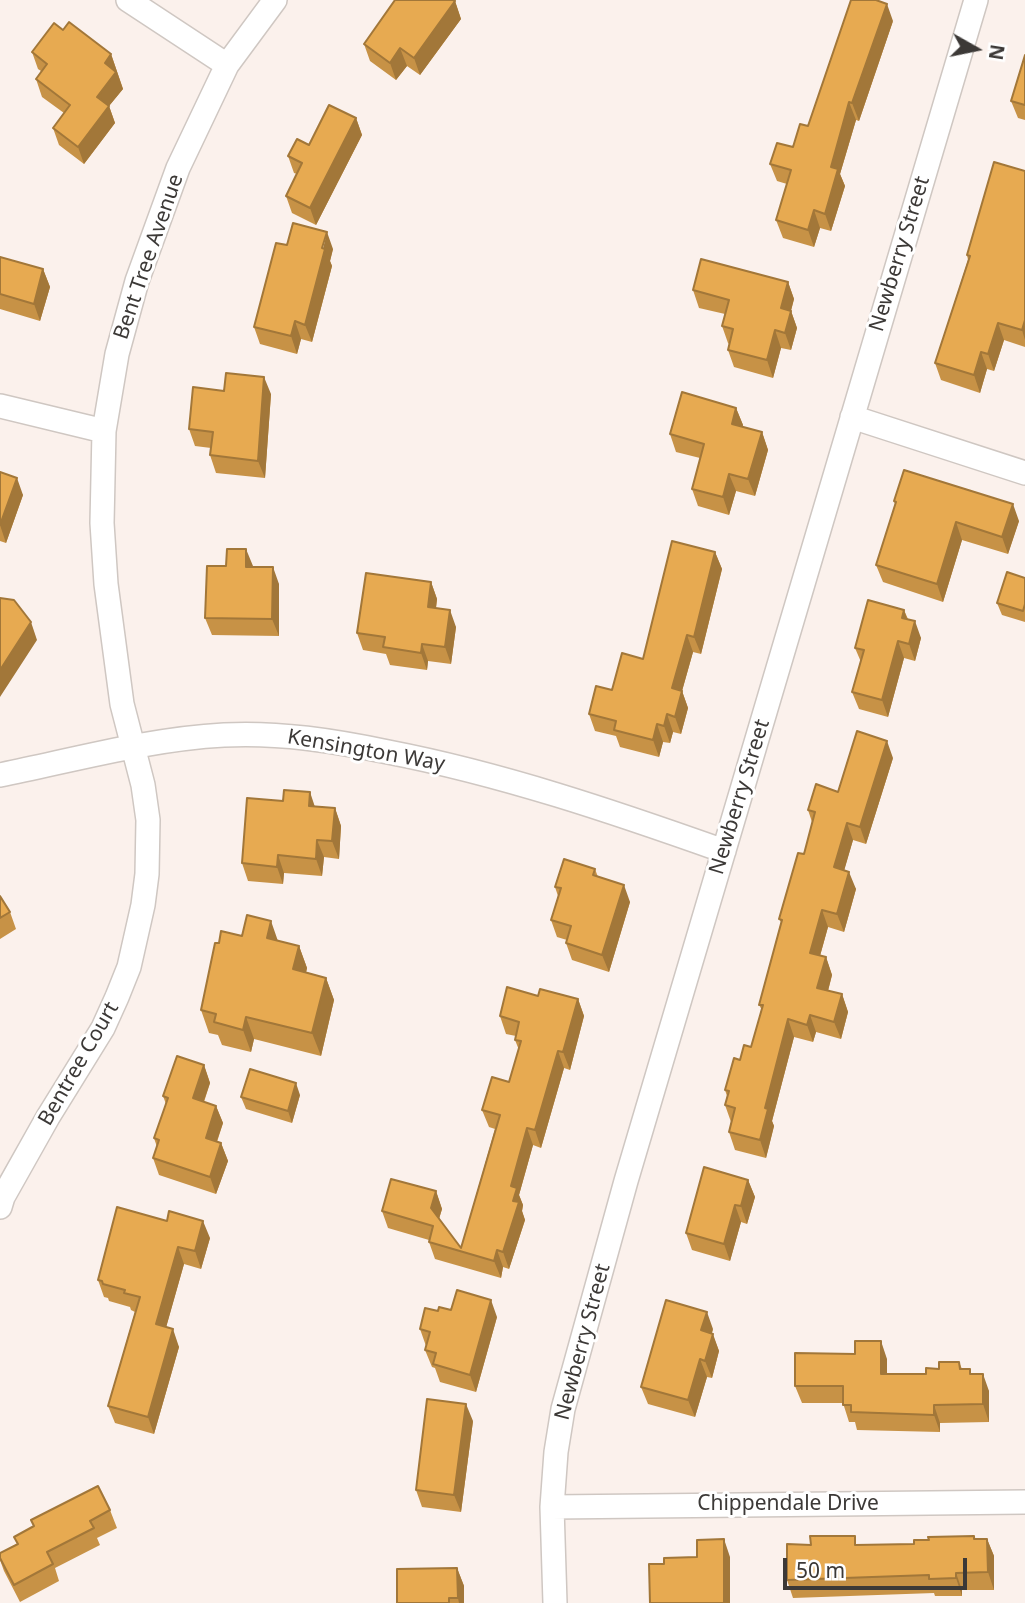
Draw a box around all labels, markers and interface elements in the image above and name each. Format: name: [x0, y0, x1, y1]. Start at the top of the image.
north arrow: [941, 14, 1011, 84]
text: N: [983, 43, 1011, 62]
street label: Bent Tree Avenue: [109, 171, 189, 343]
street label: Newberry Street: [864, 173, 936, 335]
street label: Newberry Street: [704, 716, 776, 878]
street label: Kensington Way: [285, 725, 447, 777]
street label: Bentree Court: [33, 998, 125, 1130]
street label: Newberry Street: [550, 1261, 616, 1423]
street label: Chippendale Drive: [697, 1491, 879, 1517]
scale bar: [787, 1544, 971, 1588]
text: 50 m: [796, 1556, 845, 1584]

